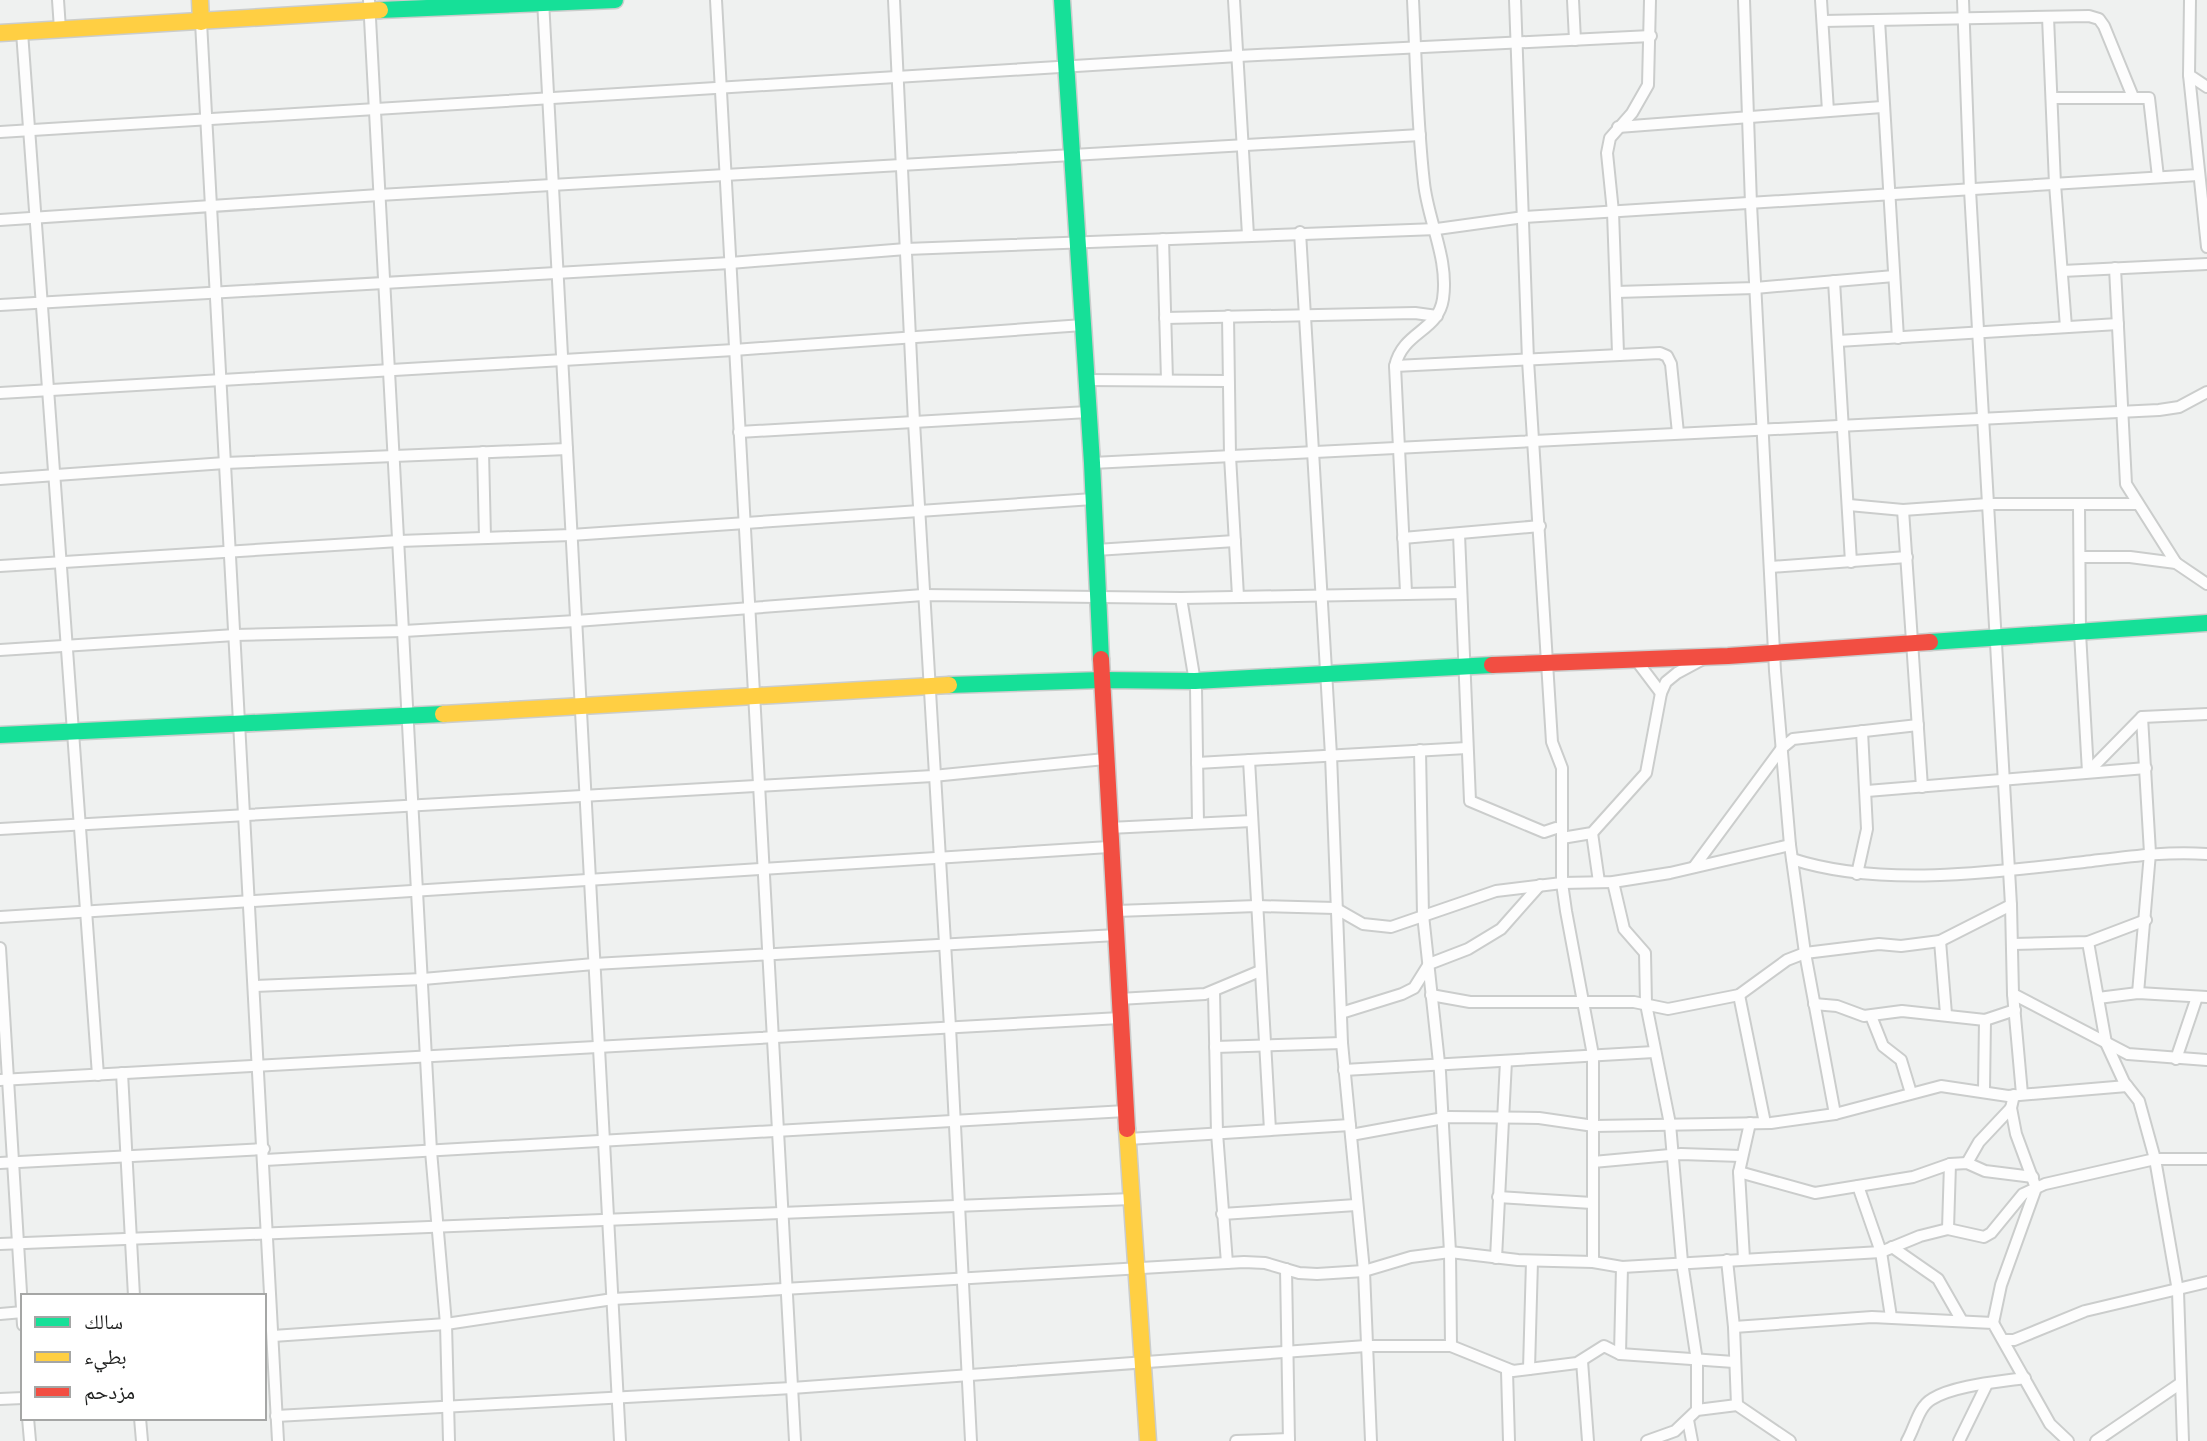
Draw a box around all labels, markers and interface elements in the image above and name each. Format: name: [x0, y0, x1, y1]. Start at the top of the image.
legend: [21, 1294, 266, 1420]
text: سالك: [84, 1310, 123, 1337]
text: بطيء: [84, 1345, 127, 1373]
text: مزدحم: [84, 1380, 135, 1407]

